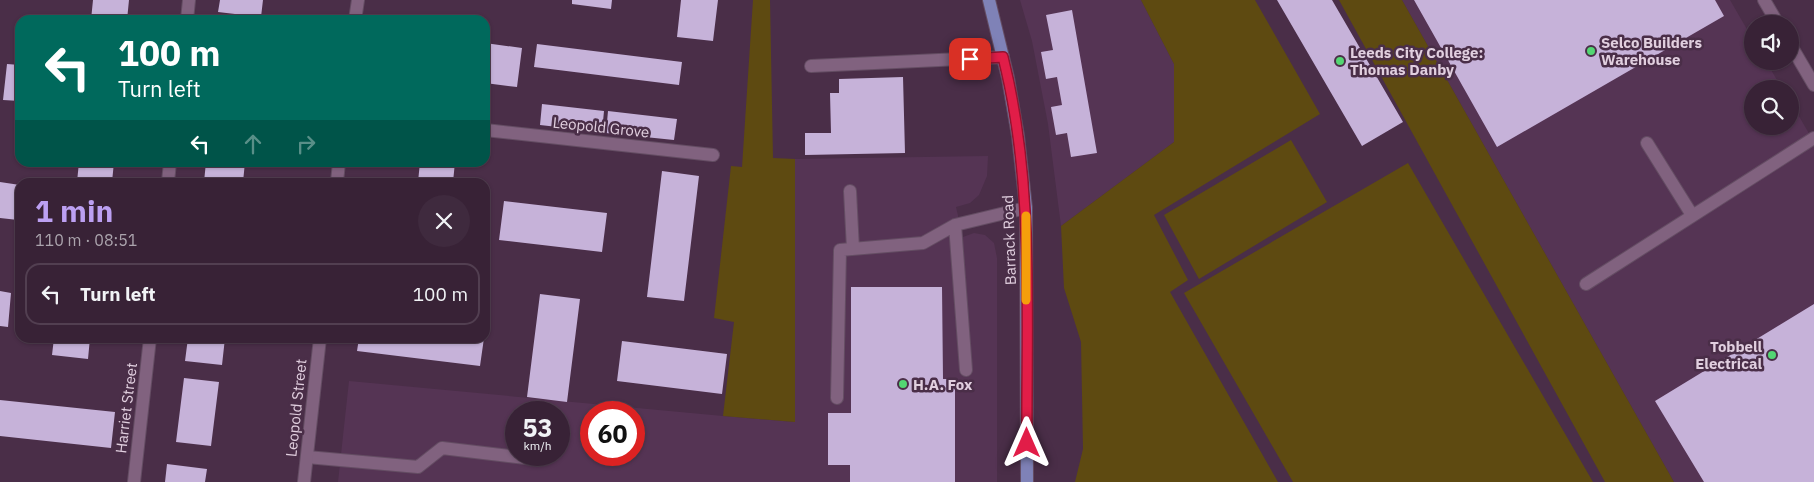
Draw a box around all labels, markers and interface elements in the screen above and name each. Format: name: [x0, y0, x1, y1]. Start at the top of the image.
map controls: [1744, 15, 1799, 135]
button: sound: [1744, 15, 1799, 70]
text: 100 m: [118, 30, 221, 76]
place label: Selco Builders Warehouse: [1601, 33, 1702, 69]
icon: left: [35, 35, 100, 100]
pin: [949, 38, 991, 80]
place label: Leeds City College: Thomas Danby: [1350, 43, 1483, 79]
icon: arrive: [956, 45, 984, 73]
marker: Selco Builders Warehouse: [1585, 45, 1597, 57]
marker: Leeds City College: Thomas Danby: [1334, 55, 1346, 67]
text: Turn left: [118, 74, 201, 103]
button: search: [1744, 80, 1799, 135]
street label: Leopold Grove: [552, 112, 650, 142]
icon: left: [186, 130, 214, 158]
icon: ahead: [239, 130, 267, 158]
icon: right: [292, 130, 320, 158]
text: 1 min: [35, 191, 113, 230]
button: close: [418, 195, 470, 247]
street label: Barrack Road: [998, 195, 1020, 285]
text: 110 m · 08:51: [35, 230, 137, 250]
icon: left: [37, 280, 65, 308]
text: Turn left: [80, 282, 156, 306]
text: 100 m: [413, 282, 468, 306]
place label: Tobbell Electrical: [1695, 337, 1762, 373]
marker: Tobbell Electrical: [1766, 349, 1778, 361]
street label: Leopold Street: [281, 358, 311, 458]
street label: Harriet Street: [111, 361, 141, 455]
place label: H.A. Fox: [913, 375, 973, 394]
marker: H.A. Fox: [897, 378, 909, 390]
speed limit sign: 60: [580, 401, 645, 466]
text: 53: [522, 411, 553, 444]
position arrow: [1000, 416, 1052, 468]
text: km/h: [523, 438, 552, 453]

